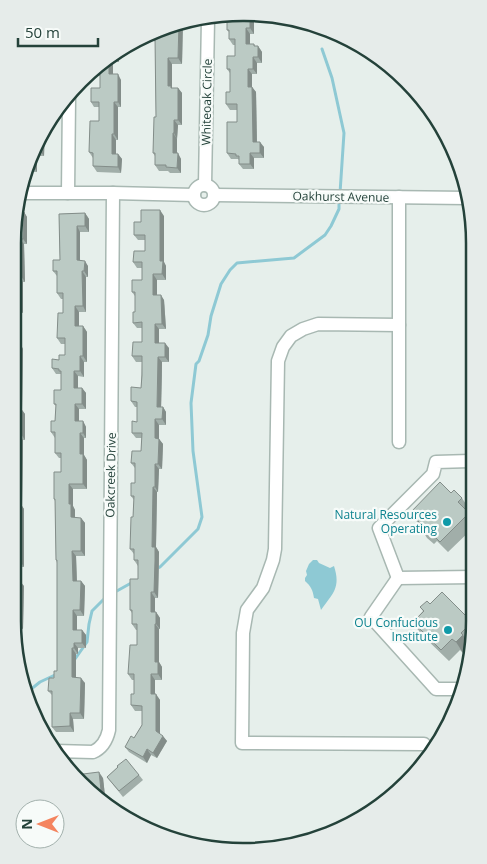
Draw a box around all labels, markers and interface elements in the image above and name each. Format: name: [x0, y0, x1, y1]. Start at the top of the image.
scale bar: [18, 15, 98, 47]
text: 50 m: [25, 22, 60, 42]
street label: Whiteoak Circle: [197, 58, 216, 146]
street label: Oakhurst Avenue: [292, 187, 390, 206]
street label: Oakcreek Drive: [101, 432, 120, 518]
place label: Natural Resources Operating: [334, 506, 437, 537]
marker: Natural Resources Operating: [441, 516, 453, 528]
place label: OU Confucious Institute: [354, 614, 438, 645]
marker: OU Confucious Institute: [442, 624, 454, 636]
north arrow: [15, 799, 65, 849]
text: N: [17, 818, 36, 830]

